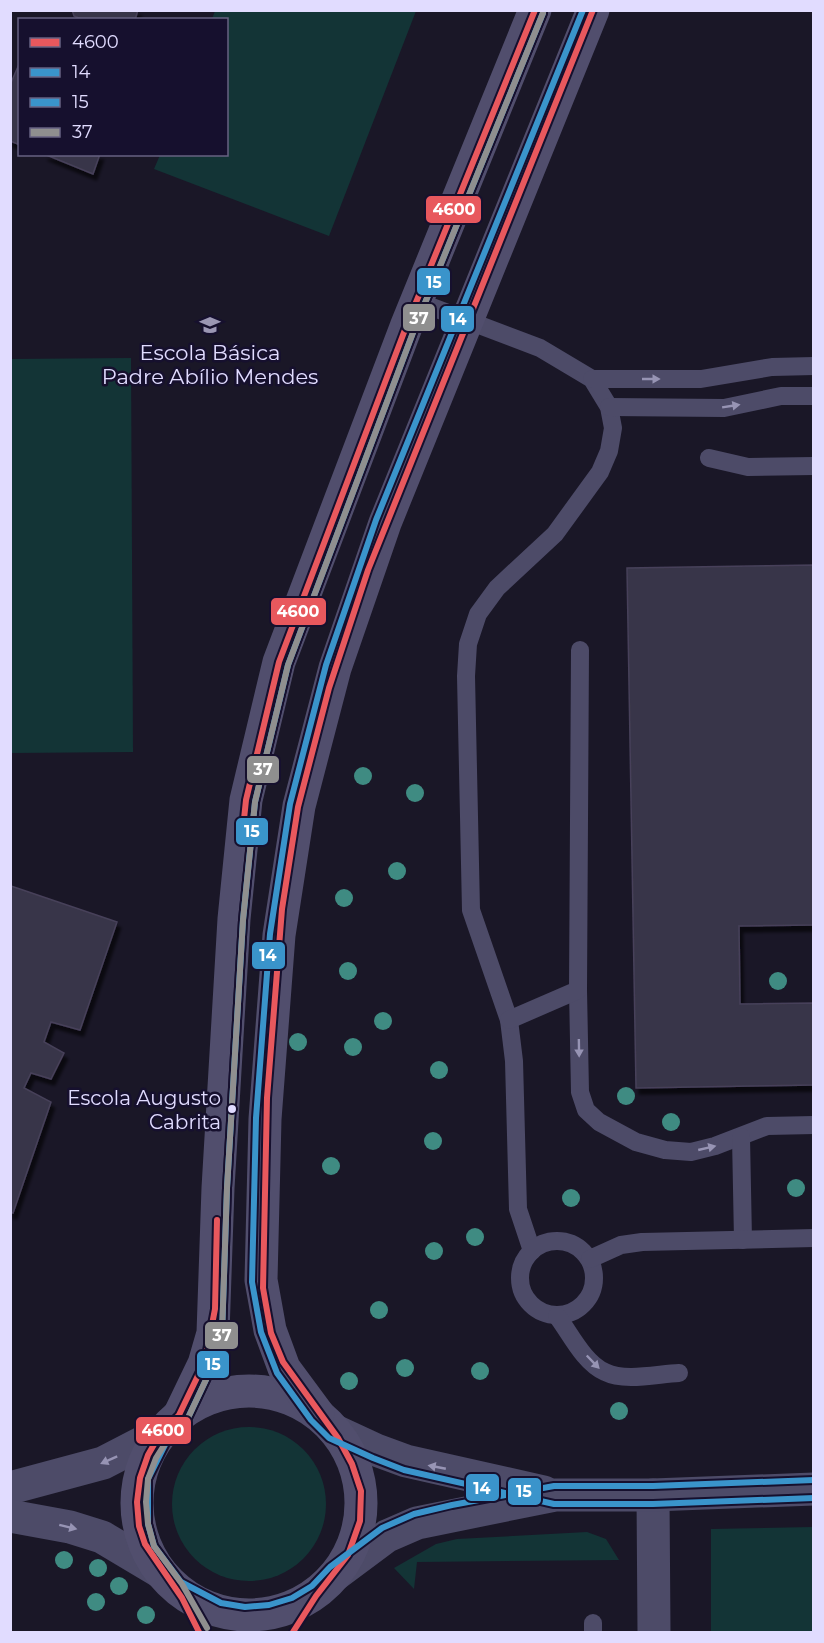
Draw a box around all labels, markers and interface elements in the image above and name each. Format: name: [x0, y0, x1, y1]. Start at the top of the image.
legend: [18, 18, 228, 156]
text: 4600: [72, 31, 119, 53]
text: 14: [72, 61, 90, 83]
text: 15: [72, 91, 89, 113]
text: 37: [72, 121, 93, 143]
line badge: 4600: [425, 195, 482, 224]
text: 4600: [433, 200, 476, 219]
line badge: 15: [416, 267, 451, 296]
text: 15: [426, 273, 442, 292]
line badge: 37: [402, 303, 436, 332]
line badge: 14: [440, 305, 475, 333]
text: 37: [408, 309, 429, 328]
text: 14: [449, 310, 467, 329]
school or university icon: Escola Básica Padre Abílio Mendes: [198, 313, 222, 337]
place label: Escola Básica Padre Abílio Mendes: [102, 340, 318, 389]
one-way arrow: [641, 374, 660, 384]
one-way arrow: [721, 401, 740, 410]
line badge: 4600: [270, 597, 327, 626]
text: 4600: [277, 602, 320, 621]
line badge: 37: [246, 755, 280, 784]
text: 37: [252, 760, 273, 779]
line badge: 15: [235, 817, 269, 846]
text: 15: [244, 822, 260, 841]
line badge: 14: [251, 941, 286, 970]
text: 14: [259, 946, 277, 965]
one-way arrow: [575, 1039, 584, 1058]
place label: Escola Augusto Cabrita: [67, 1086, 221, 1134]
marker: Escola Augusto Cabrita: [226, 1103, 238, 1115]
one-way arrow: [698, 1143, 717, 1152]
line badge: 37: [204, 1321, 239, 1350]
text: 37: [211, 1326, 232, 1345]
line badge: 15: [196, 1350, 230, 1379]
one-way arrow: [585, 1354, 599, 1368]
text: 15: [205, 1355, 221, 1374]
line badge: 4600: [135, 1416, 192, 1445]
text: 4600: [142, 1421, 185, 1440]
one-way arrow: [100, 1455, 117, 1464]
one-way arrow: [427, 1462, 446, 1471]
line badge: 14: [465, 1473, 500, 1502]
line badge: 15: [507, 1477, 542, 1506]
text: 14: [473, 1479, 491, 1498]
text: 15: [516, 1482, 532, 1501]
one-way arrow: [59, 1522, 77, 1532]

